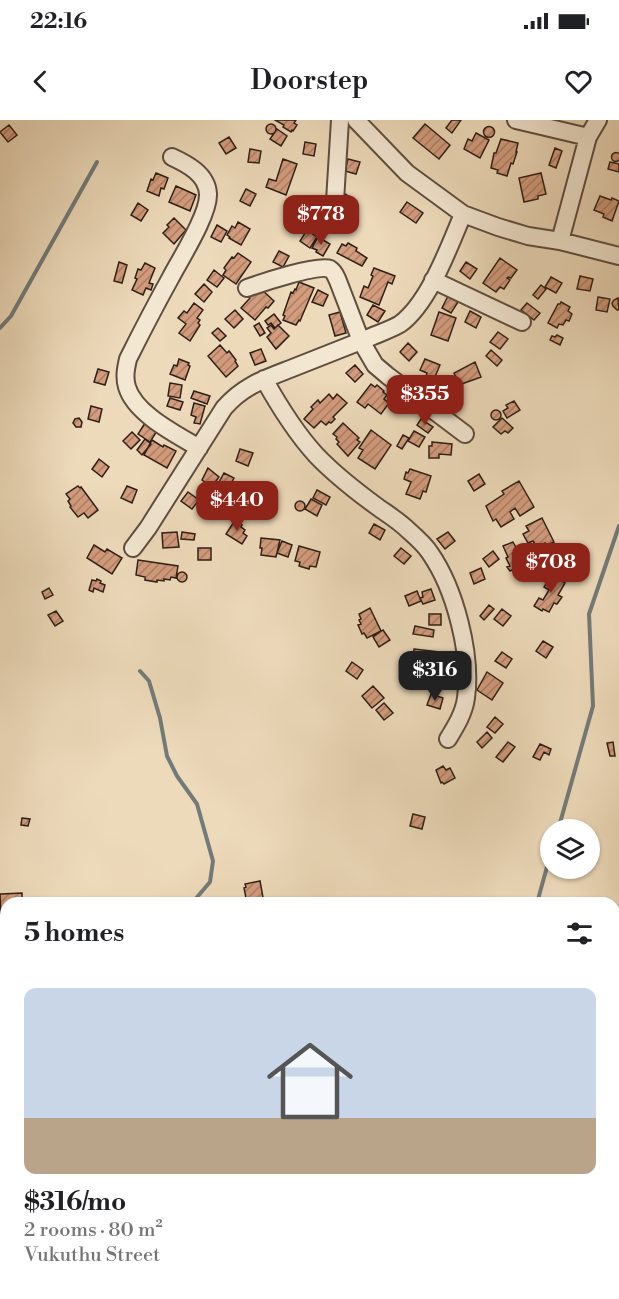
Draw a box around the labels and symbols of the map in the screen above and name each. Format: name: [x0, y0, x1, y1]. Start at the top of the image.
pin: $778: [285, 195, 357, 246]
pin: $355: [389, 375, 461, 426]
pin: $440: [201, 481, 273, 532]
pin: $708: [515, 543, 587, 594]
pin: $316: [399, 651, 471, 702]

